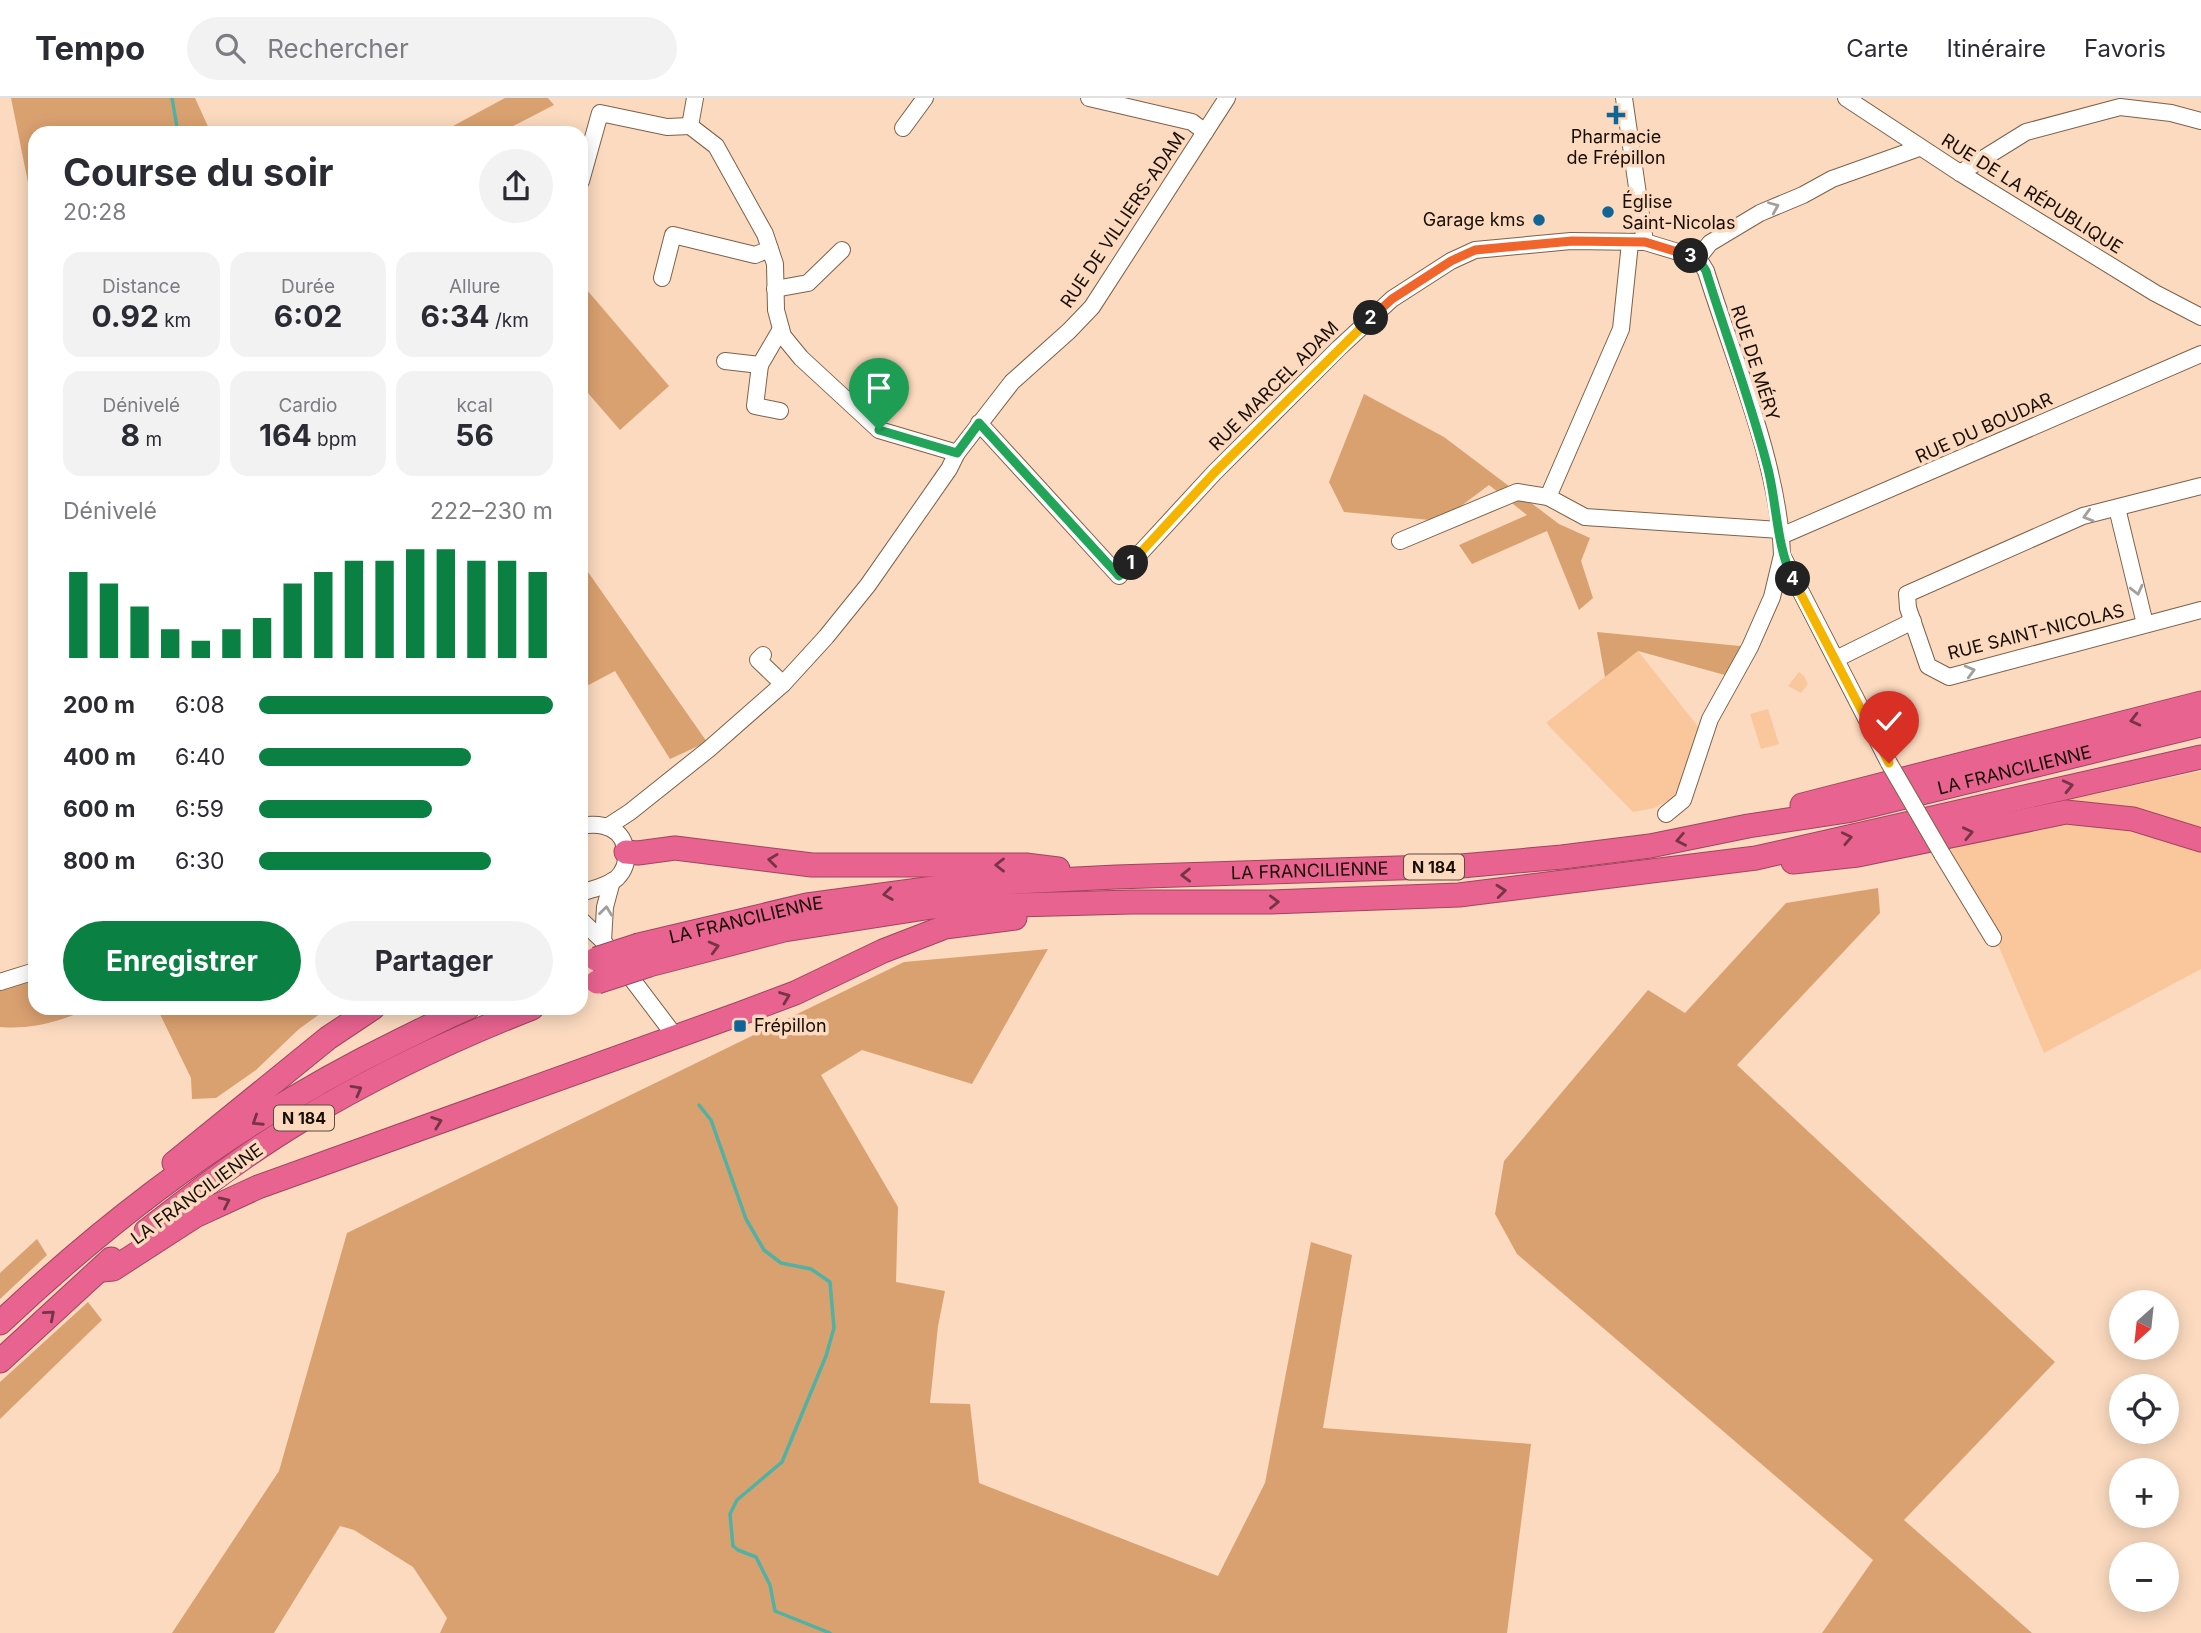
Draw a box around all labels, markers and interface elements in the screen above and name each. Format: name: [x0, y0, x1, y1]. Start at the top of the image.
search box: [187, 17, 677, 80]
text: Tempo: [35, 28, 145, 68]
icon: search: [211, 29, 249, 67]
text: Rechercher: [267, 33, 409, 64]
text: Carte: [1846, 34, 1908, 63]
text: Itinéraire: [1946, 34, 2046, 63]
text: Favoris: [2084, 34, 2166, 63]
marker: Pharmacie de Frépillon: [1608, 107, 1624, 123]
place label: Pharmacie de Frépillon: [1566, 126, 1666, 168]
street label: RUE DE VILLIERS-ADAM: [1056, 128, 1189, 312]
street label: RUE DE LA RÉPUBLIQUE: [1938, 128, 2127, 258]
text: Course du soir: [63, 149, 333, 195]
button: share: [479, 149, 553, 223]
place label: Église Saint-Nicolas: [1622, 190, 1735, 233]
text: 20:28: [63, 198, 126, 226]
one-way arrow: [1768, 202, 1780, 216]
marker: Église Saint-Nicolas: [1600, 204, 1616, 220]
place label: Garage kms: [1423, 209, 1525, 230]
marker: Garage kms: [1531, 212, 1547, 228]
pin: 3: [1674, 238, 1708, 274]
text: 3: [1684, 244, 1697, 267]
text: Distance: [102, 275, 181, 298]
text: Durée: [281, 275, 335, 298]
text: Allure: [449, 275, 500, 298]
text: 0.92: [91, 298, 159, 334]
text: 6:02: [274, 298, 342, 334]
text: 6:34: [420, 298, 490, 334]
pin: 2: [1354, 300, 1388, 336]
street label: RUE DE MÉRY: [1727, 302, 1785, 423]
text: 2: [1365, 306, 1376, 329]
text: km: [159, 309, 191, 332]
text: /km: [490, 309, 529, 332]
street label: RUE MARCEL ADAM: [1205, 317, 1343, 455]
pin: [849, 358, 909, 430]
icon: arrive: [860, 369, 898, 407]
street label: RUE DU BOUDAR: [1912, 388, 2056, 467]
text: Dénivelé: [102, 394, 180, 417]
text: Cardio: [278, 394, 338, 417]
text: kcal: [457, 394, 493, 417]
text: 8: [121, 417, 140, 453]
text: 164: [259, 417, 312, 453]
text: 56: [455, 417, 494, 453]
text: m: [140, 428, 162, 451]
text: bpm: [312, 428, 357, 451]
text: Dénivelé: [63, 497, 157, 525]
text: 222–230 m: [430, 497, 553, 525]
one-way arrow: [2082, 508, 2094, 522]
pin: 1: [1114, 546, 1148, 580]
text: 1: [1126, 551, 1135, 574]
pin: 4: [1776, 561, 1811, 596]
text: 4: [1786, 567, 1799, 590]
one-way arrow: [2129, 584, 2143, 596]
street label: RUE SAINT-NICOLAS: [1945, 599, 2126, 664]
one-way arrow: [1964, 665, 1976, 680]
text: 200 m: [63, 691, 135, 719]
text: 6:08: [175, 691, 225, 719]
pin: [1859, 691, 1919, 763]
icon: check: [1870, 702, 1908, 740]
one-way arrow: [2129, 712, 2141, 726]
street label: LA FRANCILIENNE: [1935, 741, 2093, 799]
text: 400 m: [63, 743, 136, 771]
text: 6:40: [175, 743, 225, 771]
one-way arrow: [2062, 780, 2074, 795]
text: 600 m: [63, 795, 135, 823]
text: 6:59: [175, 795, 224, 823]
one-way arrow: [1962, 826, 1974, 841]
one-way arrow: [1675, 831, 1687, 846]
one-way arrow: [1841, 831, 1853, 846]
text: 800 m: [63, 847, 135, 875]
text: 6:30: [175, 847, 225, 875]
one-way arrow: [767, 853, 779, 868]
road number: N 184: [1404, 854, 1464, 880]
one-way arrow: [994, 857, 1005, 873]
street label: LA FRANCILIENNE: [1231, 857, 1389, 883]
one-way arrow: [1180, 867, 1191, 883]
one-way arrow: [1495, 883, 1507, 898]
one-way arrow: [882, 886, 894, 901]
street label: LA FRANCILIENNE: [667, 892, 824, 948]
one-way arrow: [1269, 894, 1280, 910]
one-way arrow: [598, 905, 613, 917]
button: Enregistrer: [63, 921, 301, 1001]
button: Partager: [315, 921, 553, 1001]
one-way arrow: [708, 941, 720, 955]
one-way arrow: [778, 991, 790, 1005]
place label: Frépillon: [754, 1015, 827, 1036]
marker: Frépillon: [732, 1018, 748, 1034]
one-way arrow: [349, 1084, 362, 1098]
road number: N 184: [274, 1106, 334, 1130]
one-way arrow: [252, 1113, 265, 1126]
one-way arrow: [431, 1116, 443, 1130]
street label: LA FRANCILIENNE: [127, 1139, 267, 1248]
one-way arrow: [217, 1196, 230, 1210]
north arrow: [2109, 1290, 2179, 1360]
map controls: [2109, 1290, 2179, 1612]
one-way arrow: [42, 1310, 55, 1323]
button: locate: [2109, 1374, 2179, 1444]
button: +: [2109, 1458, 2179, 1528]
button: −: [2109, 1542, 2179, 1612]

